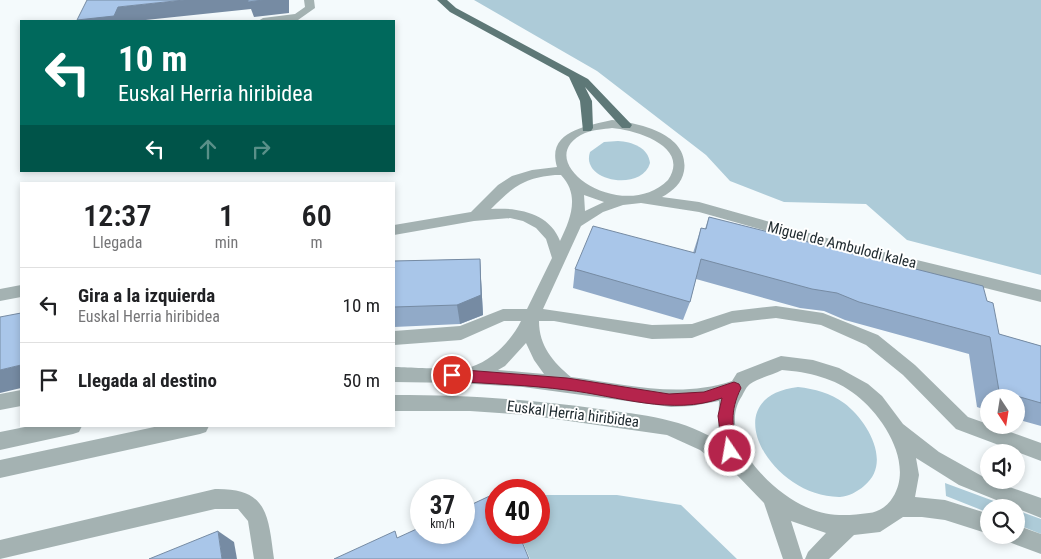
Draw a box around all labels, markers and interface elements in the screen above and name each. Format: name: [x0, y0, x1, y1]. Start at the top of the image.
text: 10 m: [118, 39, 187, 80]
icon: left: [35, 40, 100, 105]
text: Euskal Herria hiribidea: [118, 81, 313, 106]
icon: left: [141, 135, 169, 163]
icon: ahead: [194, 135, 222, 163]
icon: right: [247, 135, 275, 163]
text: 12:37: [83, 198, 152, 233]
text: 1: [219, 198, 234, 233]
text: 60: [302, 198, 332, 233]
street label: Miguel de Ambulodi kalea: [766, 218, 918, 272]
text: Llegada: [92, 233, 142, 252]
text: min: [215, 233, 238, 252]
text: m: [311, 233, 323, 252]
text: Gira a la izquierda: [78, 284, 215, 307]
icon: left: [35, 291, 63, 319]
text: 10 m: [343, 294, 380, 317]
text: Euskal Herria hiribidea: [78, 307, 220, 326]
pin: [431, 354, 473, 396]
icon: arrive: [438, 361, 466, 389]
icon: arrive: [35, 366, 63, 394]
text: Llegada al destino: [78, 369, 217, 392]
text: 50 m: [343, 369, 380, 392]
north arrow: [980, 389, 1025, 434]
map controls: [980, 389, 1025, 544]
street label: Euskal Herria hiribidea: [506, 397, 640, 431]
position arrow: [703, 424, 755, 476]
button: sound: [980, 444, 1025, 489]
speed limit sign: 40: [485, 479, 550, 544]
text: 37: [430, 491, 455, 520]
button: search: [980, 499, 1025, 544]
text: km/h: [430, 517, 455, 531]

